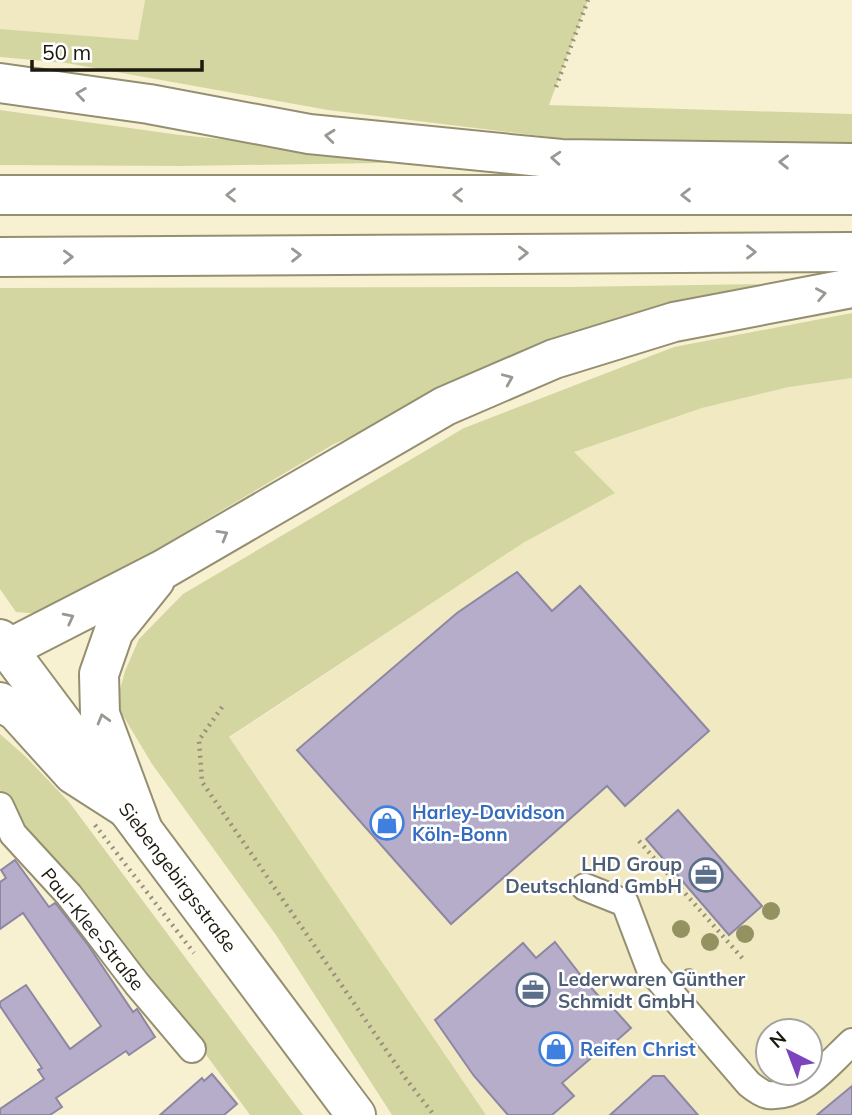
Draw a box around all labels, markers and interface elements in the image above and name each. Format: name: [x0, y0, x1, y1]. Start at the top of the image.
scale bar: [32, 28, 201, 72]
text: 50 m: [42, 39, 91, 65]
one-way arrow: [75, 87, 87, 102]
one-way arrow: [324, 129, 335, 144]
one-way arrow: [551, 151, 562, 166]
one-way arrow: [778, 155, 789, 170]
one-way arrow: [225, 187, 236, 203]
one-way arrow: [453, 187, 463, 203]
one-way arrow: [680, 187, 691, 203]
one-way arrow: [746, 244, 756, 260]
one-way arrow: [518, 245, 529, 260]
one-way arrow: [290, 247, 301, 262]
one-way arrow: [63, 249, 74, 264]
one-way arrow: [815, 288, 827, 303]
one-way arrow: [501, 373, 513, 387]
one-way arrow: [216, 530, 228, 543]
one-way arrow: [62, 612, 74, 626]
one-way arrow: [97, 714, 112, 726]
street label: Siebengebirgsstraße: [114, 797, 242, 957]
place label: Harley-Davidson Köln-Bonn: [412, 800, 565, 846]
shop icon: Harley-Davidson Köln-Bonn: [368, 804, 406, 842]
place label: LHD Group Deutschland GmbH: [505, 852, 682, 898]
office icon: LHD Group Deutschland GmbH: [687, 856, 725, 894]
street label: Paul-Klee-Straße: [36, 863, 150, 995]
place label: Lederwaren Günther Schmidt GmbH: [558, 967, 746, 1013]
office icon: Lederwaren Günther Schmidt GmbH: [514, 971, 552, 1009]
north arrow: [754, 1017, 824, 1087]
text: N: [764, 1026, 791, 1053]
shop icon: Reifen Christ: [537, 1030, 575, 1068]
place label: Reifen Christ: [580, 1037, 696, 1061]

